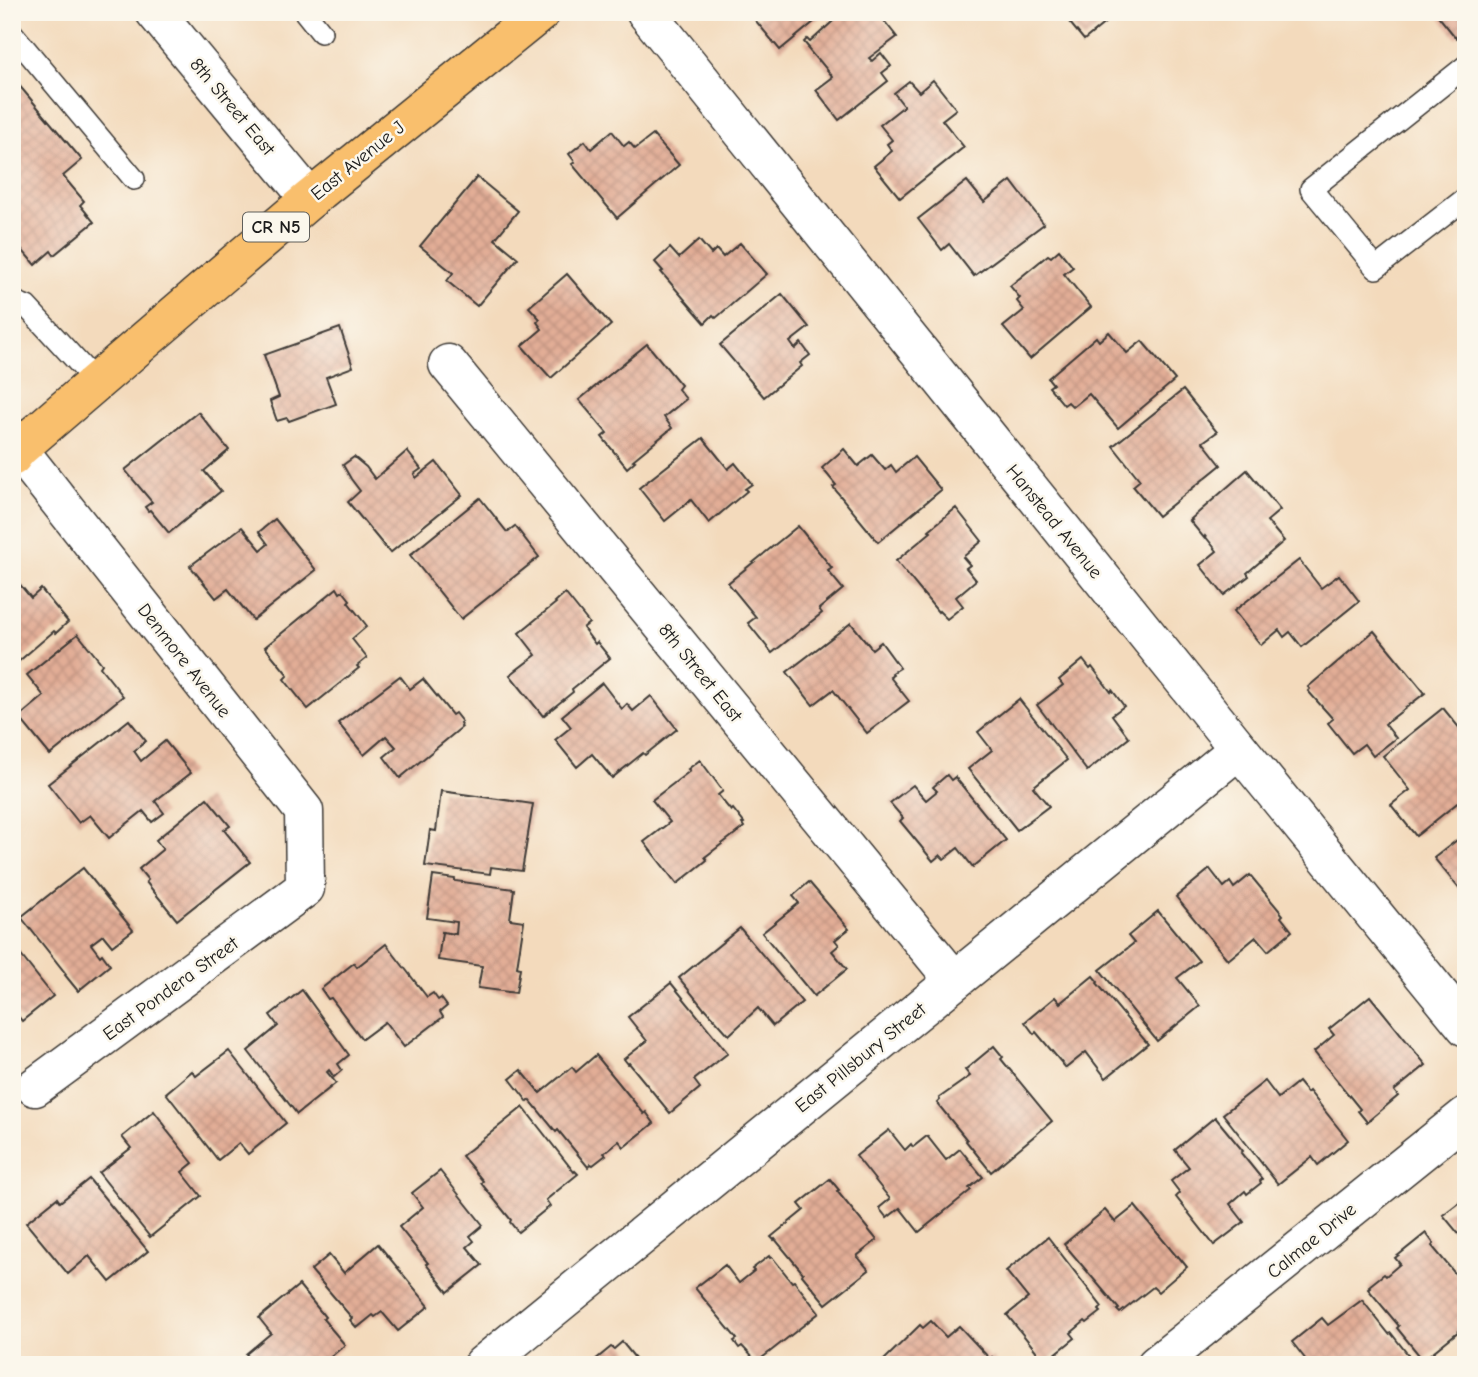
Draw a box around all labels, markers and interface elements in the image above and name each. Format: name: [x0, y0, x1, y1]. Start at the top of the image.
street label: 8th Street East: [185, 54, 280, 160]
street label: East Avenue J: [306, 116, 409, 205]
road number: CR N5: [243, 212, 309, 242]
street label: Hanstead Avenue: [1001, 460, 1107, 583]
street label: Denmore Avenue: [133, 599, 236, 722]
street label: 8th Street East: [654, 619, 747, 727]
street label: East Pondera Street: [99, 932, 243, 1045]
street label: East Pillsbury Street: [791, 998, 931, 1117]
street label: Calmae Drive: [1263, 1198, 1360, 1283]

